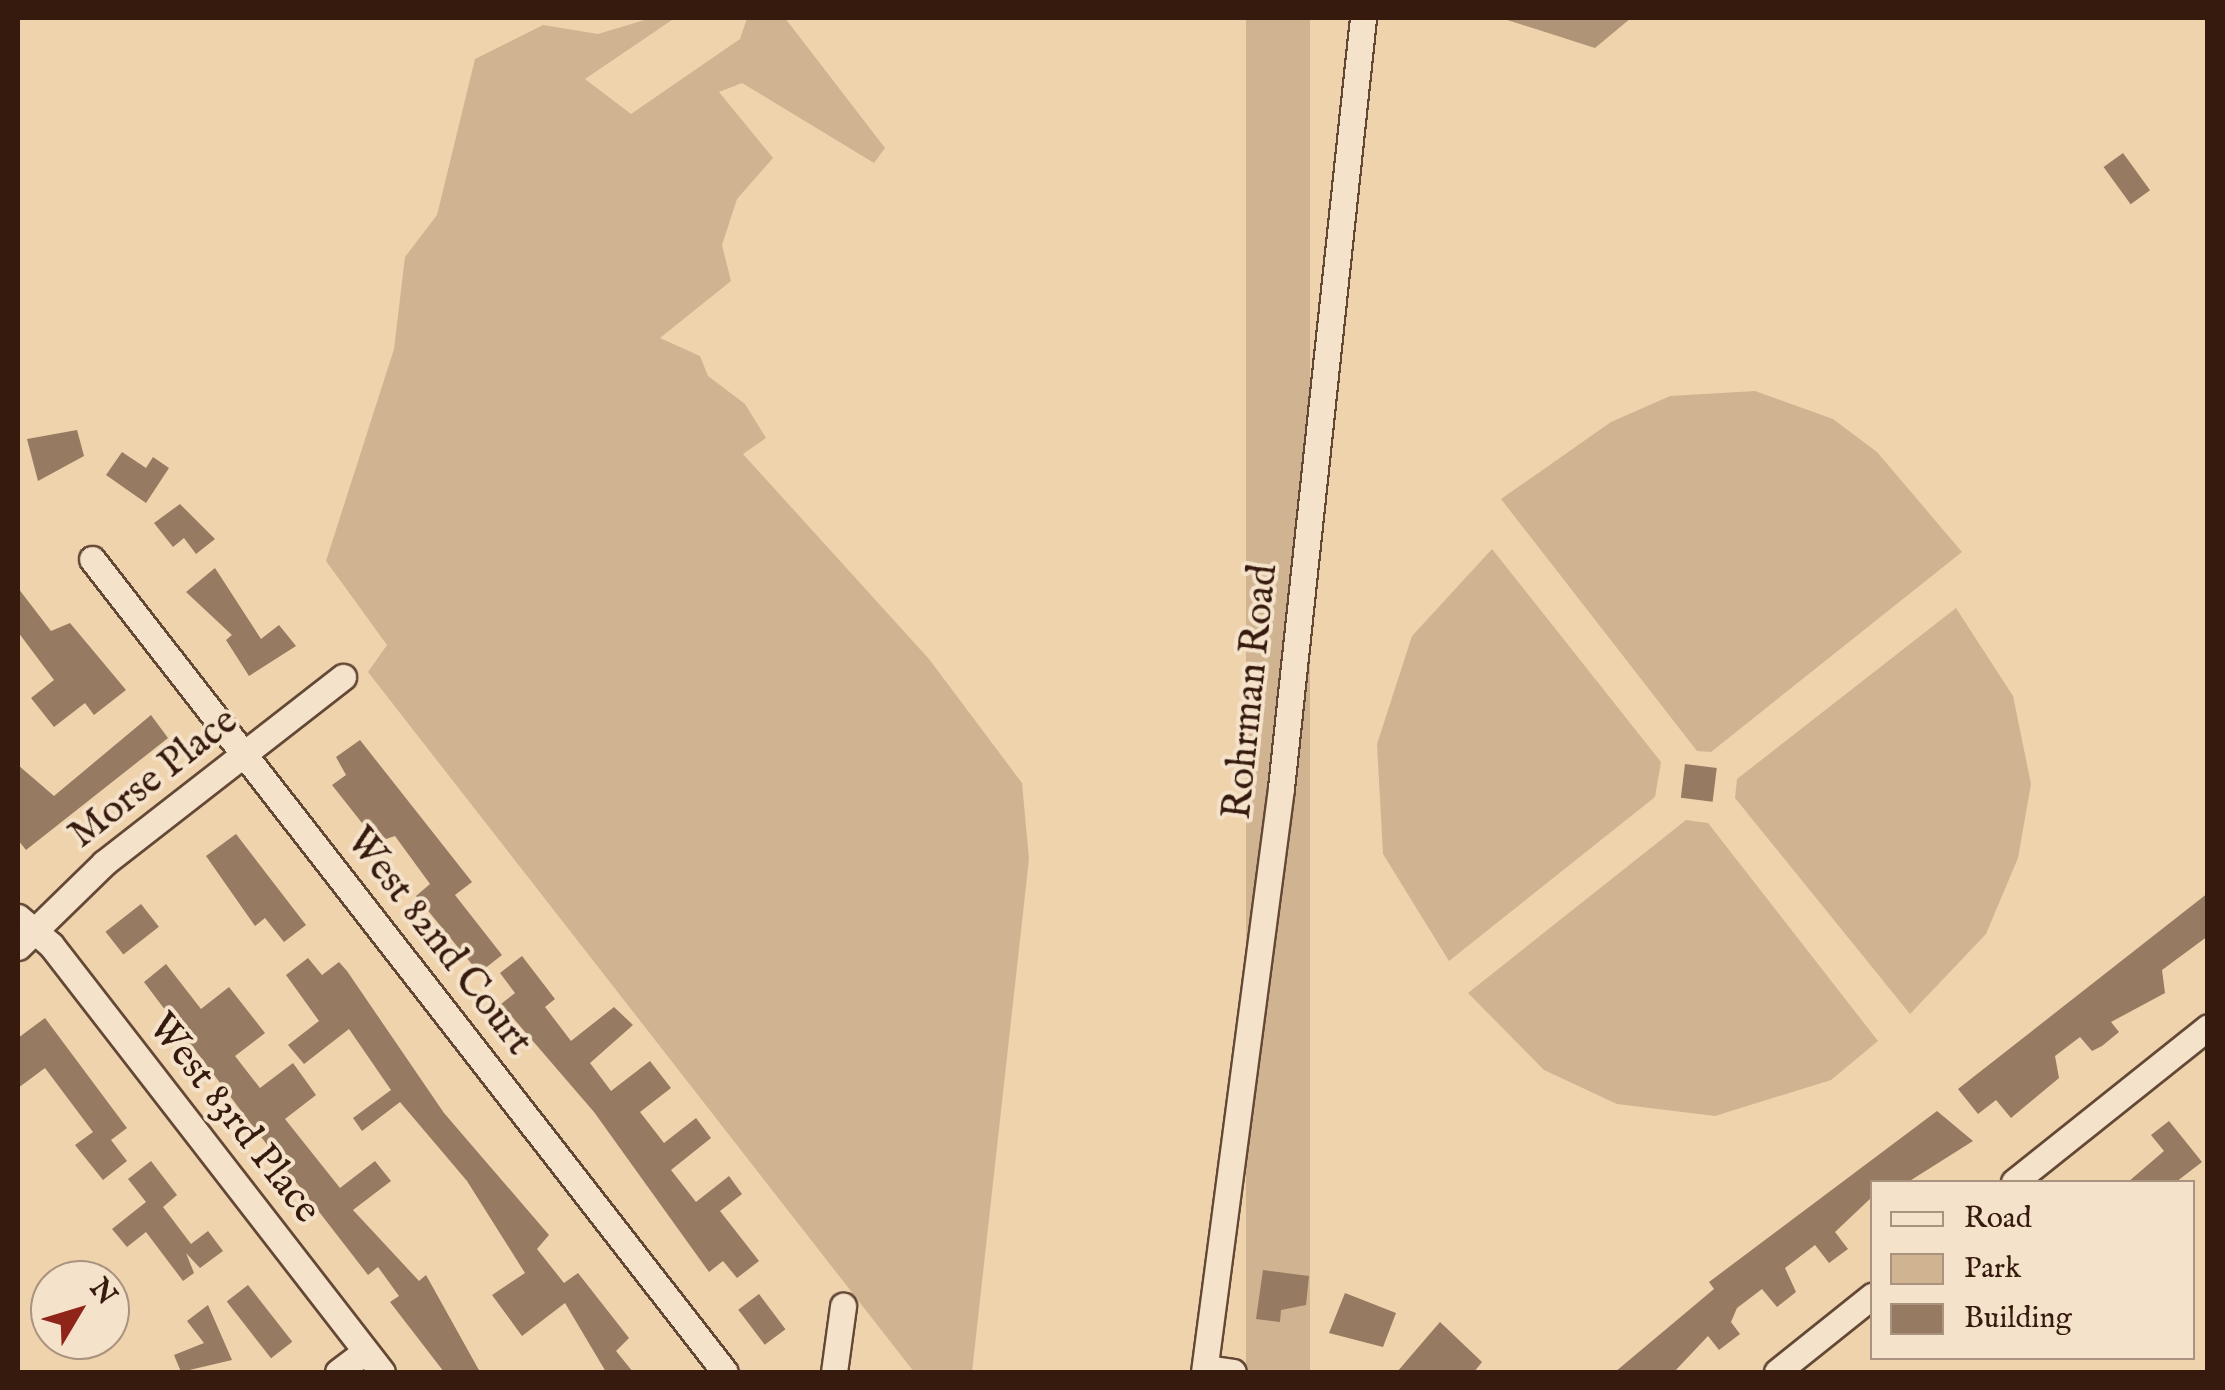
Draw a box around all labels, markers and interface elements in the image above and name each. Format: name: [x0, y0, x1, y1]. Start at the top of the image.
street label: Rohrman Road: [1215, 562, 1289, 822]
street label: Morse Place: [60, 698, 248, 860]
street label: West 82nd Court: [334, 818, 542, 1066]
street label: West 83rd Place: [136, 1004, 330, 1234]
legend: [1870, 1180, 2195, 1360]
text: Road: [1964, 1200, 2032, 1238]
text: Park: [1964, 1250, 2021, 1288]
north arrow: [30, 1260, 130, 1360]
text: N: [81, 1272, 124, 1313]
text: Building: [1964, 1300, 2072, 1338]

